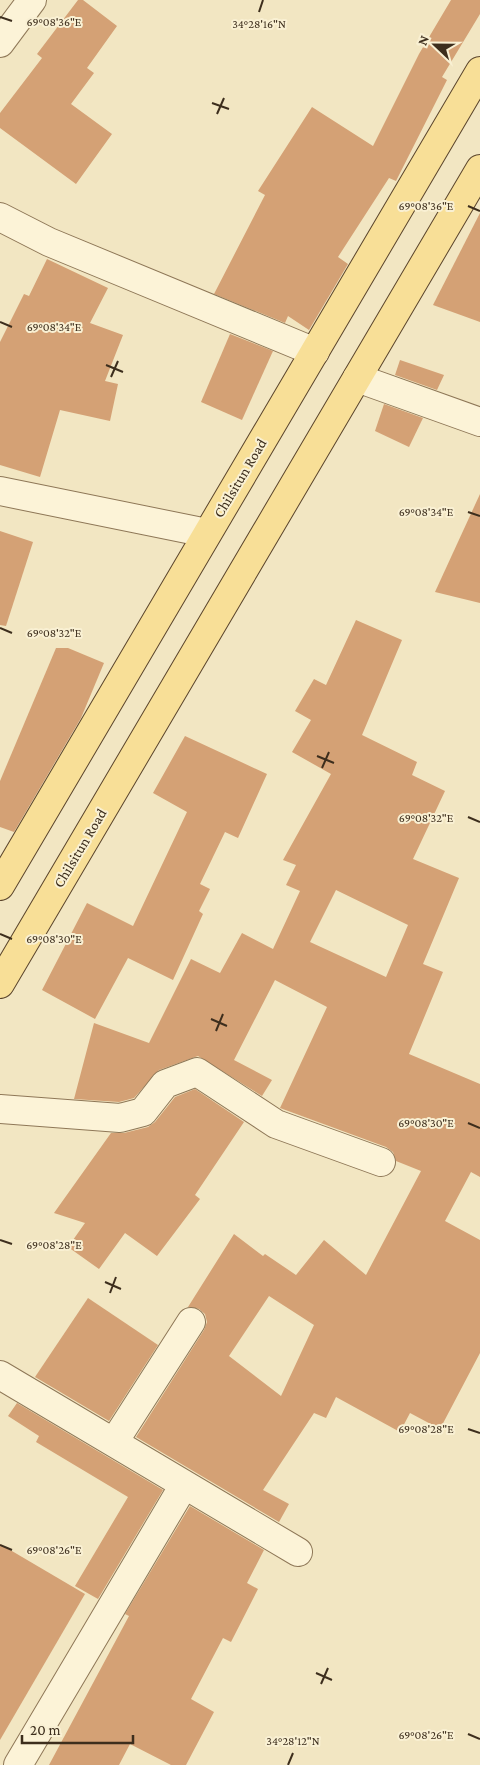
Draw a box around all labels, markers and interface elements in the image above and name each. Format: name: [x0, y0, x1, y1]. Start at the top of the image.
text: 69°08'36"E: [27, 15, 82, 29]
text: 34°28'16"N: [232, 17, 286, 31]
north arrow: [410, 20, 460, 70]
text: N: [414, 32, 432, 48]
text: 69°08'36"E: [399, 199, 454, 213]
text: 69°08'34"E: [27, 320, 82, 334]
street label: Chilsitun Road: [210, 436, 270, 520]
text: 69°08'34"E: [399, 505, 454, 519]
text: 69°08'32"E: [27, 626, 82, 640]
street label: Chilsitun Road: [50, 806, 110, 890]
text: 69°08'32"E: [399, 811, 454, 825]
text: 69°08'30"E: [26, 932, 82, 946]
text: 69°08'30"E: [398, 1116, 454, 1130]
text: 69°08'28"E: [26, 1238, 82, 1252]
text: 69°08'28"E: [398, 1422, 454, 1436]
text: 69°08'26"E: [26, 1543, 82, 1557]
scale bar: [22, 1712, 134, 1744]
text: 20 m: [30, 1722, 61, 1738]
text: 69°08'26"E: [398, 1728, 454, 1742]
text: 34°28'12"N: [266, 1734, 320, 1748]

